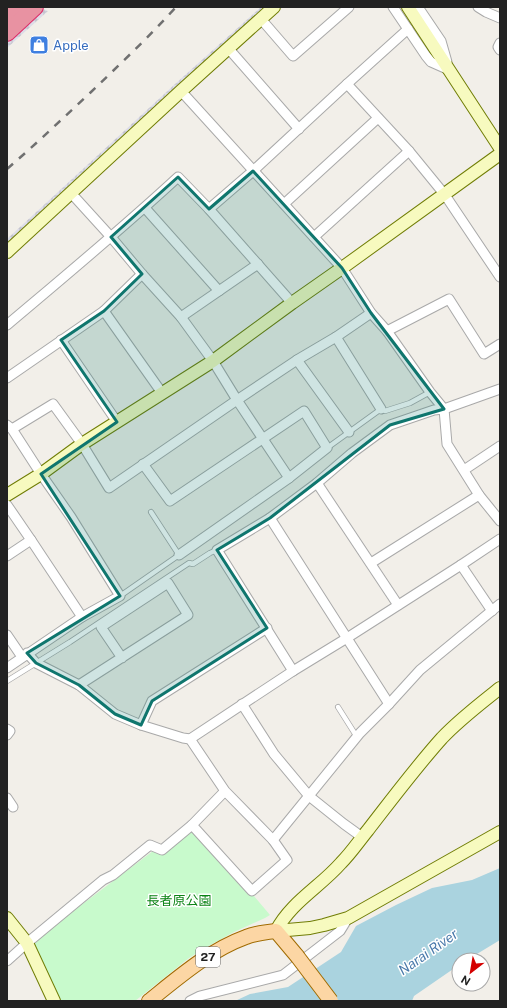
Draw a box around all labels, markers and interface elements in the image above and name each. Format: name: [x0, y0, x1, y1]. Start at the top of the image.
shop icon: Apple: [28, 34, 50, 56]
place label: Apple: [53, 38, 89, 53]
park label: 長者原公園: [146, 893, 212, 908]
water label: Narai River: [395, 925, 461, 978]
road number: 27: [196, 947, 220, 967]
north arrow: [451, 952, 491, 992]
text: N: [459, 973, 473, 988]

